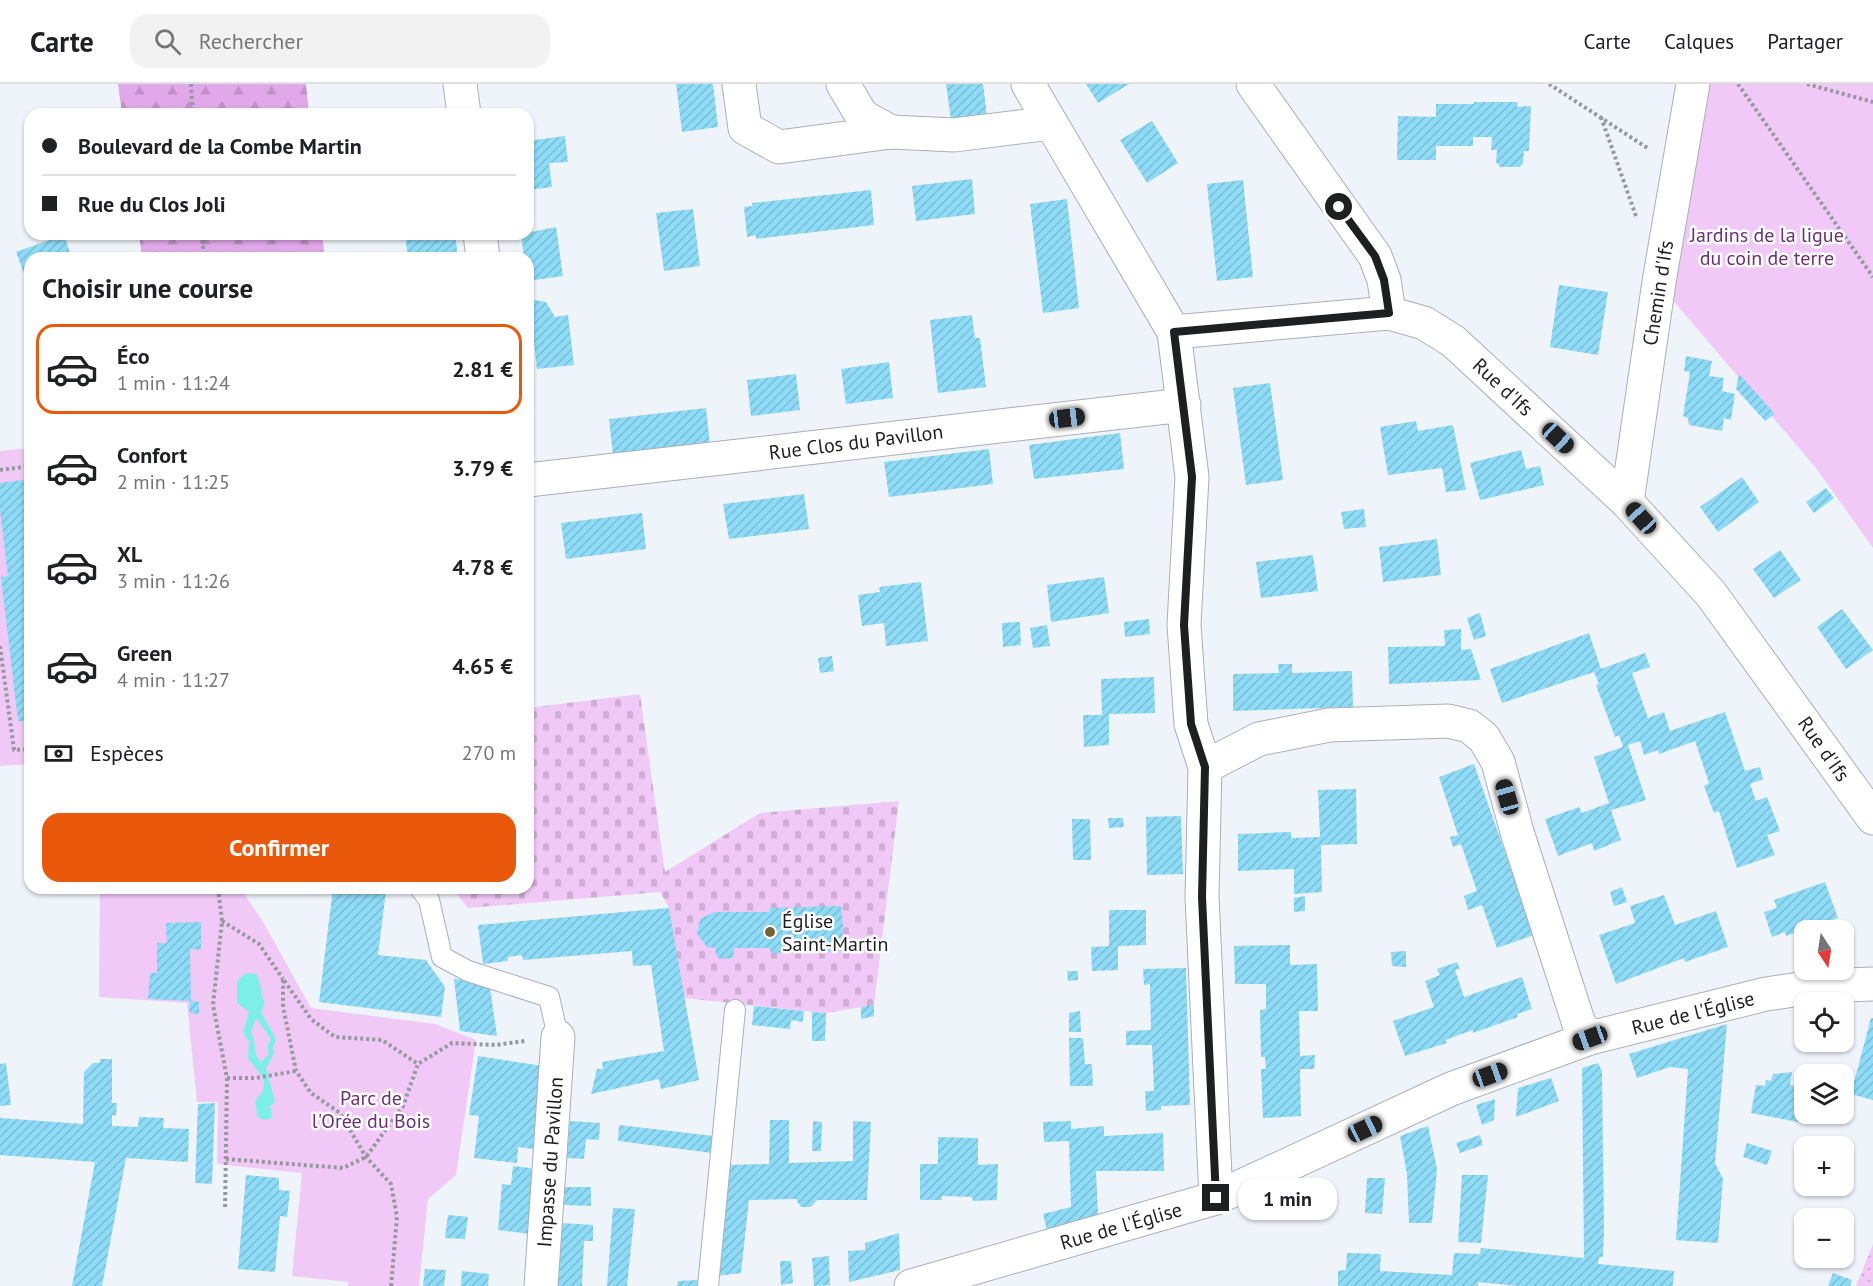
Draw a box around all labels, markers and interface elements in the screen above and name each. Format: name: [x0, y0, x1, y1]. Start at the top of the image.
search box: [130, 14, 550, 68]
text: Carte: [30, 23, 94, 60]
icon: search: [151, 25, 184, 58]
text: Rechercher: [199, 27, 303, 55]
text: Carte: [1584, 28, 1631, 55]
text: Calques: [1664, 28, 1734, 55]
text: Partager: [1767, 28, 1843, 55]
text: Boulevard de la Combe Martin: [78, 132, 362, 160]
text: Rue du Clos Joli: [78, 190, 226, 218]
route start: [1325, 193, 1352, 220]
park label: Jardins de la ligue du coin de terre: [1689, 222, 1844, 271]
street label: Chemin d'Ifs: [1637, 239, 1679, 347]
text: Choisir une course: [42, 271, 253, 305]
icon: car: [45, 342, 99, 396]
text: Éco: [117, 342, 149, 370]
street label: Rue d'Ifs: [1467, 352, 1539, 422]
text: 2.81 €: [452, 355, 513, 383]
text: 1 min · 11:24: [117, 370, 230, 396]
car: [1048, 407, 1086, 429]
street label: Rue Clos du Pavillon: [767, 418, 945, 466]
car: [1539, 419, 1577, 457]
icon: car: [45, 441, 99, 495]
text: Confort: [117, 441, 187, 469]
text: 3.79 €: [452, 454, 513, 482]
text: 2 min · 11:25: [117, 469, 230, 495]
car: [1622, 499, 1660, 537]
icon: car: [45, 540, 99, 594]
text: XL: [117, 540, 142, 568]
text: 4.78 €: [452, 553, 513, 581]
text: 3 min · 11:26: [117, 568, 230, 594]
icon: car: [45, 639, 99, 693]
text: Green: [117, 639, 172, 667]
text: 4.65 €: [452, 652, 513, 680]
text: 4 min · 11:27: [117, 667, 230, 693]
street label: Rue d'Ifs: [1792, 711, 1856, 787]
icon: cash: [42, 737, 75, 770]
text: Espèces: [90, 739, 164, 767]
text: 270 m: [462, 740, 516, 766]
car: [1493, 777, 1521, 817]
button: Confirmer: [42, 813, 516, 882]
place label: Église Saint-Martin: [782, 908, 888, 957]
north arrow: [1794, 920, 1854, 980]
map controls: [1794, 920, 1854, 1268]
marker: Église Saint-Martin: [763, 925, 777, 939]
street label: Rue de l'Église: [1629, 985, 1757, 1041]
button: locate: [1794, 992, 1854, 1052]
car: [1570, 1023, 1610, 1053]
car: [1470, 1060, 1510, 1090]
button: layers: [1794, 1064, 1854, 1124]
street label: Impasse du Pavillon: [531, 1076, 569, 1248]
park label: Parc de l'Orée du Bois: [312, 1085, 430, 1134]
car: [1345, 1113, 1385, 1145]
button: +: [1794, 1136, 1854, 1196]
callout: 1 min: [1237, 1177, 1336, 1219]
route end: [1202, 1184, 1229, 1211]
text: 1 min: [1263, 1186, 1312, 1212]
street label: Rue de l'Église: [1057, 1196, 1185, 1256]
button: −: [1794, 1208, 1854, 1268]

